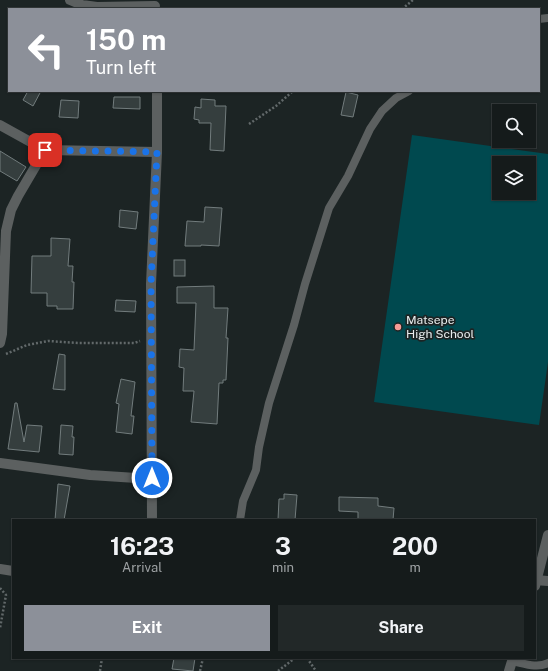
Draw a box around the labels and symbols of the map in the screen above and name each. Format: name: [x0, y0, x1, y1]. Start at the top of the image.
pin: [28, 133, 62, 167]
place label: Matsepe High School: [406, 313, 474, 341]
marker: Matsepe High School: [393, 322, 403, 332]
position arrow: [131, 457, 173, 499]

